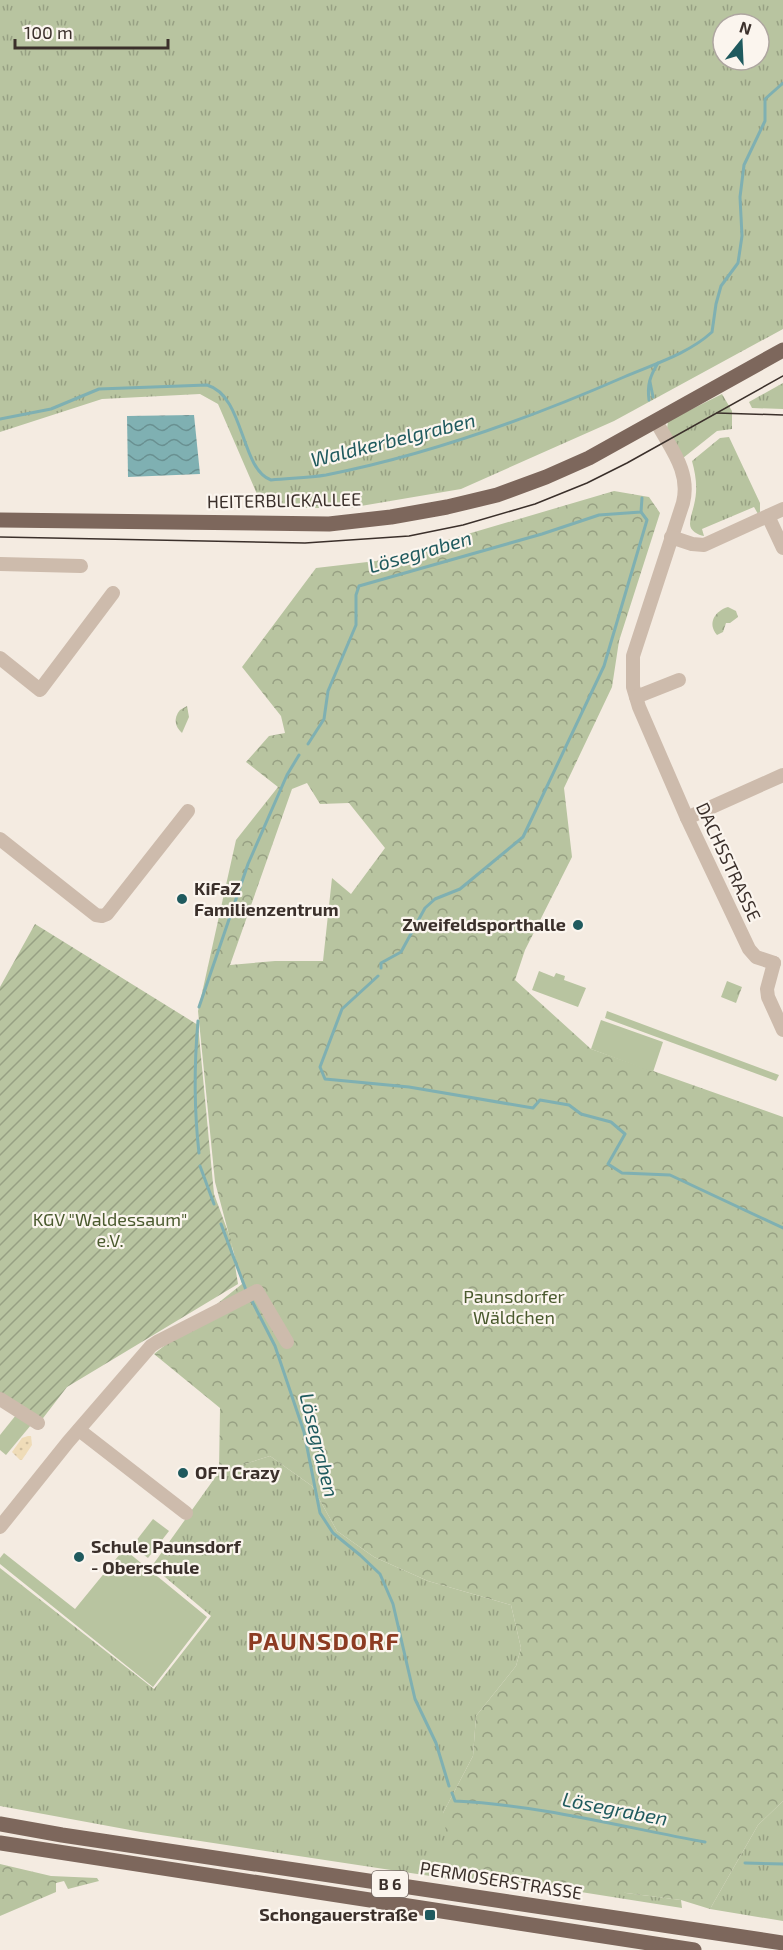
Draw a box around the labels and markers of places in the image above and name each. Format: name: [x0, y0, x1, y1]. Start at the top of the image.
place label: KiFaZ Familienzentrum: [194, 877, 339, 920]
marker: KiFaZ Familienzentrum: [175, 892, 189, 906]
place label: Zweifeldsporthalle: [402, 913, 566, 935]
marker: Zweifeldsporthalle: [571, 918, 585, 932]
place label: OFT Crazy: [195, 1461, 281, 1483]
marker: OFT Crazy: [176, 1466, 190, 1480]
place label: Schule Paunsdorf - Oberschule: [91, 1535, 242, 1578]
marker: Schule Paunsdorf - Oberschule: [72, 1550, 86, 1564]
place label: Schongauerstraße: [259, 1903, 418, 1925]
marker: Schongauerstraße: [423, 1908, 437, 1922]

